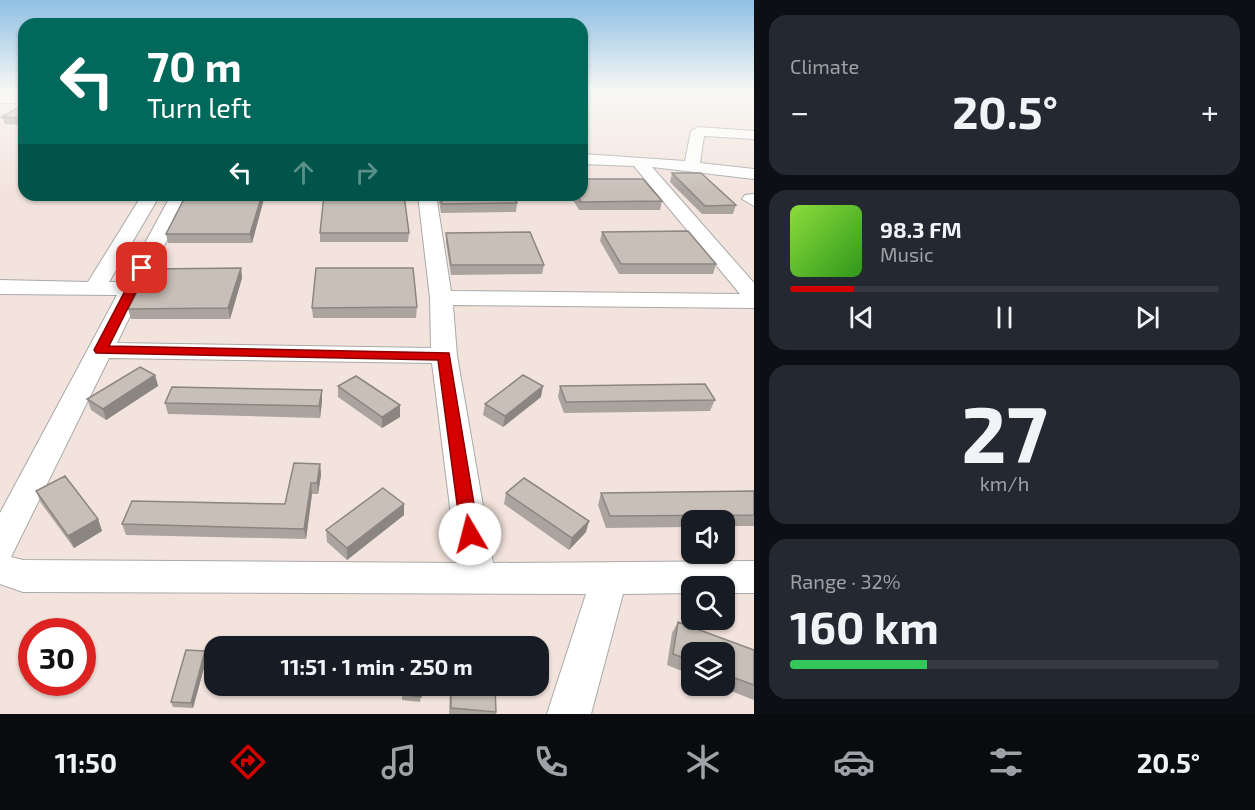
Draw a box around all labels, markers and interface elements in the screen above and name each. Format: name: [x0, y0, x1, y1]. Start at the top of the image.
text: 70 m: [147, 40, 242, 90]
icon: left: [48, 42, 126, 120]
text: Climate: [790, 54, 859, 78]
text: 20.5°: [952, 84, 1058, 138]
text: Turn left: [147, 91, 251, 123]
text: −: [790, 91, 809, 131]
text: +: [1201, 91, 1219, 131]
icon: left: [224, 156, 257, 189]
icon: ahead: [287, 156, 320, 189]
icon: right: [350, 156, 383, 189]
text: 98.3 FM: [880, 216, 962, 242]
pin: [116, 242, 167, 293]
text: Music: [880, 242, 934, 266]
icon: arrive: [125, 251, 158, 284]
icon: previous: [845, 301, 878, 334]
icon: pause: [988, 301, 1021, 334]
icon: next: [1131, 301, 1164, 334]
text: 27: [961, 385, 1048, 479]
text: km/h: [980, 471, 1029, 495]
position arrow: [438, 502, 502, 566]
map controls: [681, 510, 735, 696]
button: sound: [681, 510, 735, 564]
text: Range · 32%: [790, 569, 901, 593]
button: search: [681, 576, 735, 630]
text: 160 km: [790, 599, 939, 653]
speed limit sign: 30: [18, 618, 96, 696]
button: layers: [681, 642, 735, 696]
text: 11:51 · 1 min · 250 m: [280, 653, 473, 679]
icon: directions: [227, 741, 269, 783]
icon: music: [378, 741, 420, 783]
icon: phone: [530, 741, 572, 783]
icon: climate: [682, 741, 724, 783]
icon: car: [833, 741, 875, 783]
icon: filters: [985, 741, 1027, 783]
text: 11:50: [55, 746, 117, 778]
text: 20.5°: [1137, 746, 1200, 778]

